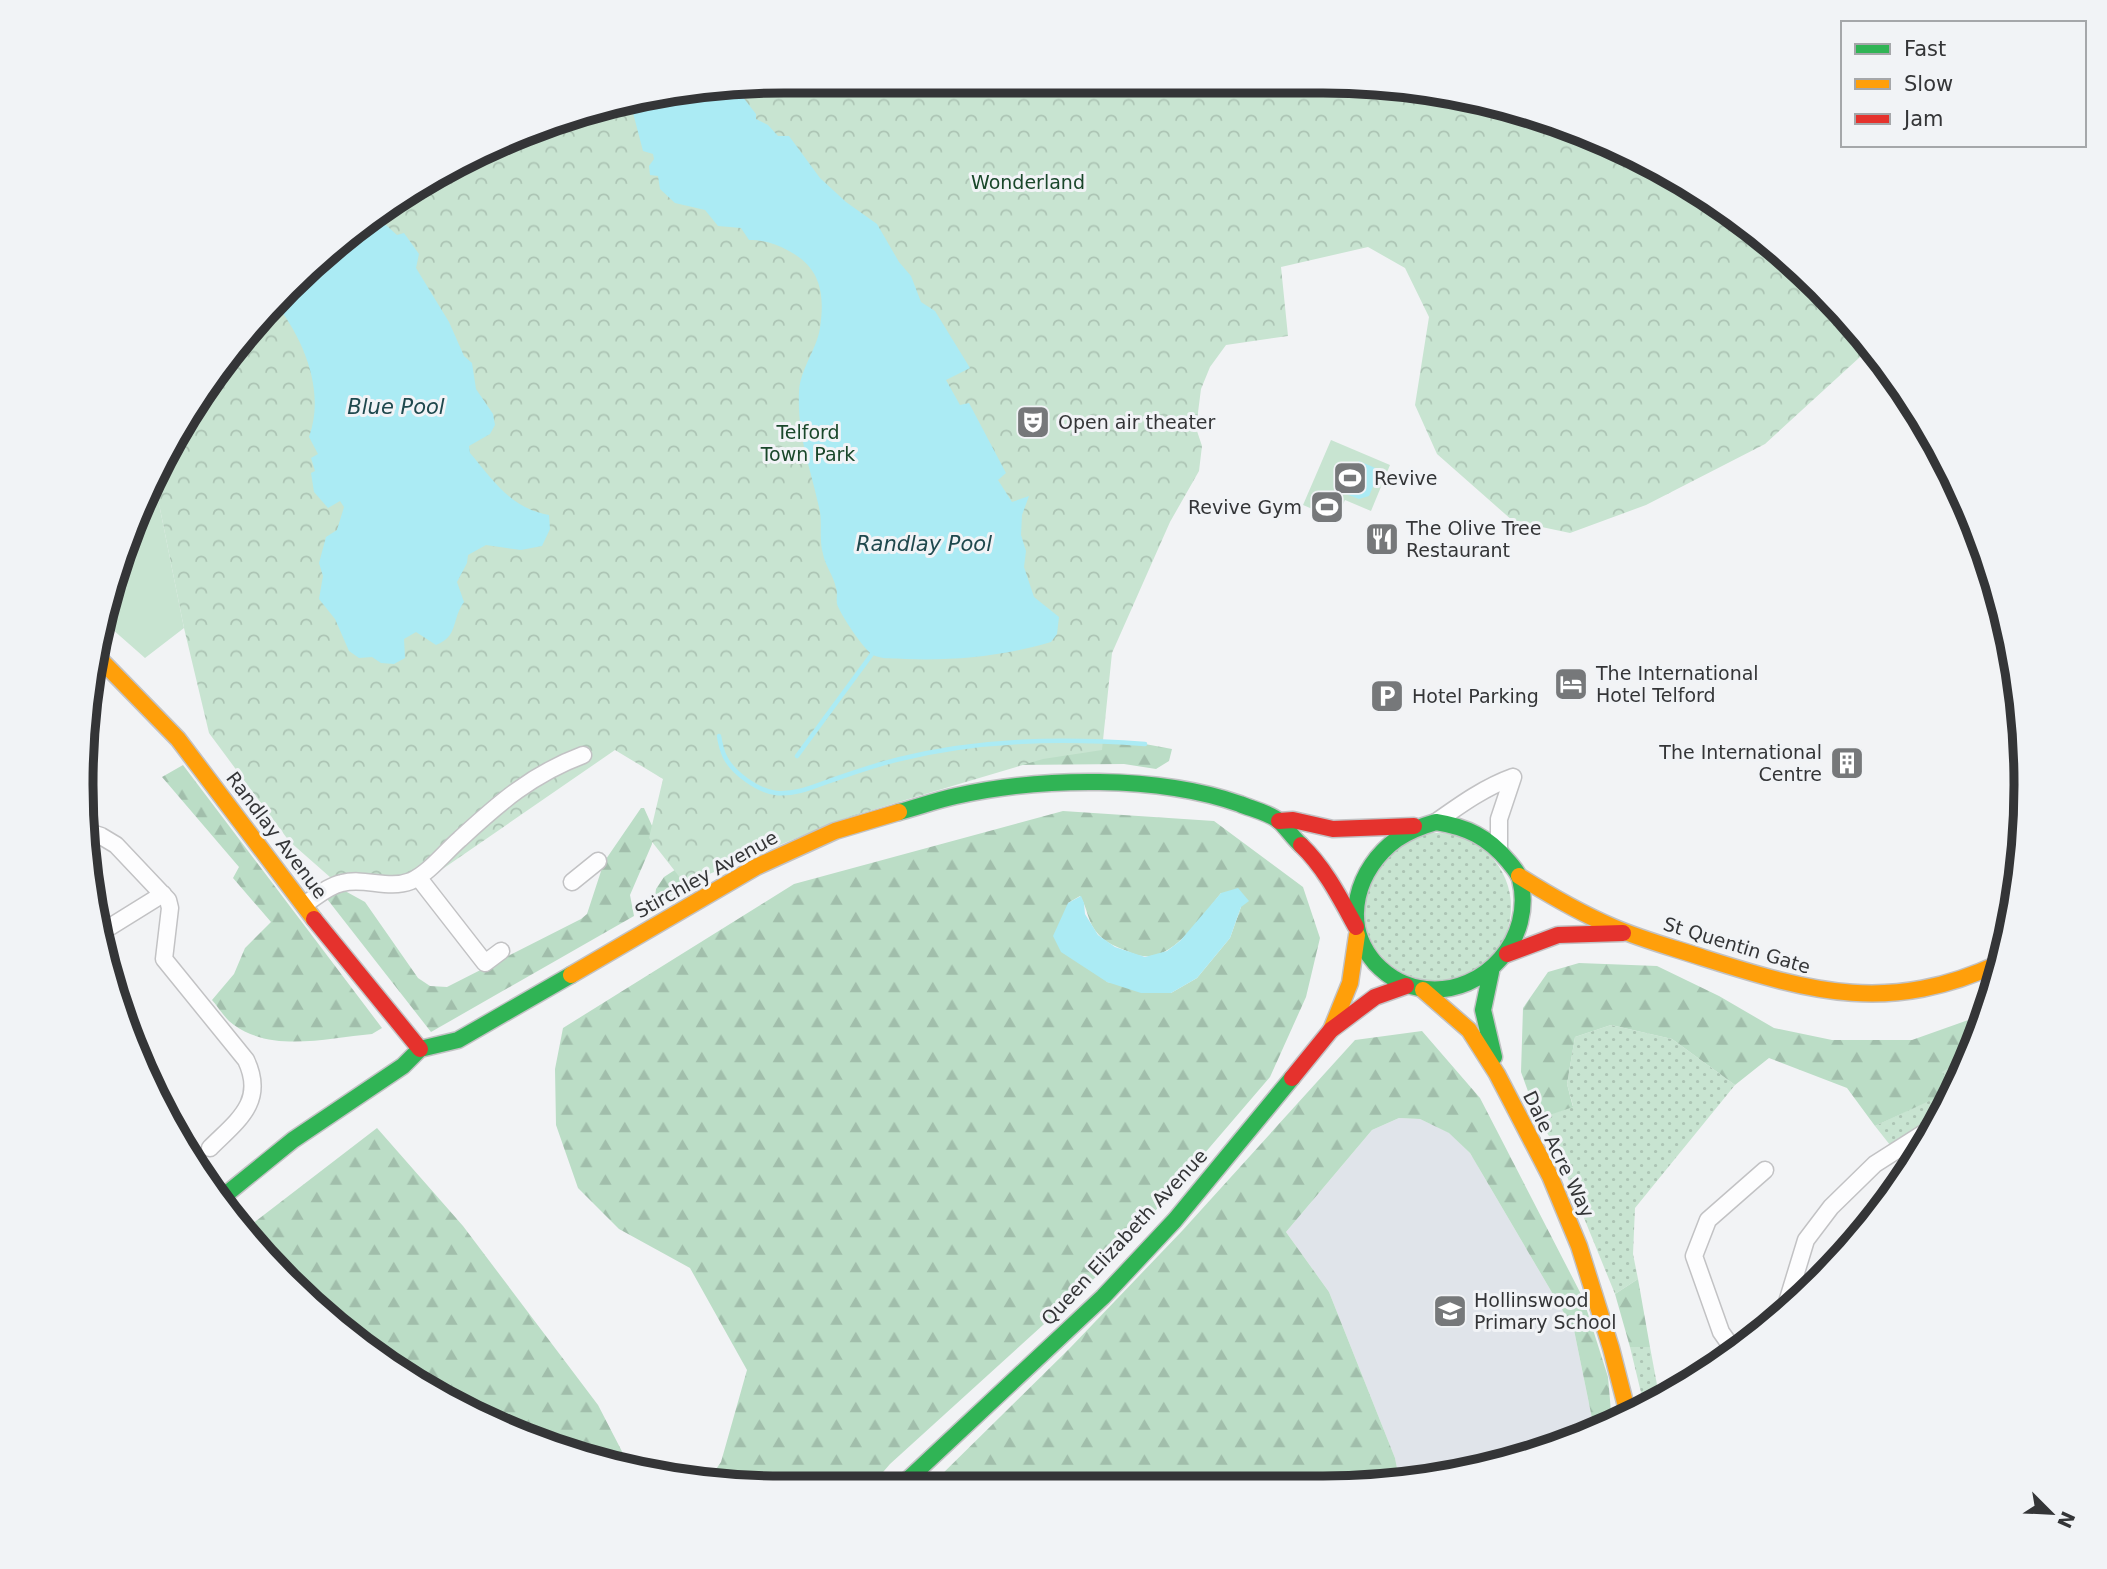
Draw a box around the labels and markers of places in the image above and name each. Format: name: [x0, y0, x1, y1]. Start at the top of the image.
theatre icon: Open air theater: [1014, 403, 1052, 441]
place label: Open air theater: [1058, 411, 1216, 433]
sports icon: Revive: [1331, 459, 1369, 497]
place label: Revive: [1374, 467, 1438, 489]
sports icon: Revive Gym: [1308, 488, 1346, 526]
place label: Revive Gym: [1188, 496, 1302, 518]
place label: The Olive Tree Restaurant: [1405, 517, 1541, 561]
restaurant icon: The Olive Tree Restaurant: [1363, 520, 1401, 558]
place label: The International Hotel Telford: [1595, 662, 1759, 706]
hotel icon: The International Hotel Telford: [1552, 665, 1590, 703]
parking icon: Hotel Parking: [1368, 677, 1406, 715]
place label: Hotel Parking: [1412, 685, 1539, 707]
place label: The International Centre: [1658, 741, 1822, 785]
building icon: The International Centre: [1828, 744, 1866, 782]
place label: Hollinswood Primary School: [1474, 1289, 1617, 1333]
school or university icon: Hollinswood Primary School: [1431, 1292, 1469, 1330]

